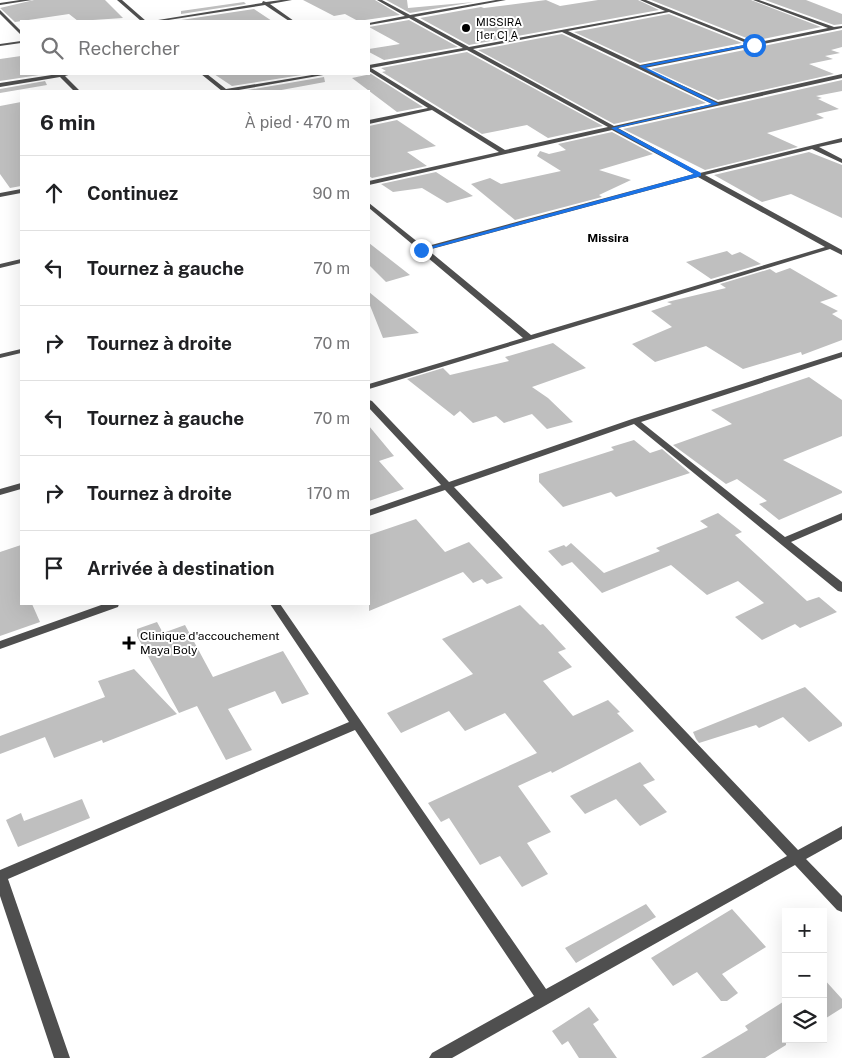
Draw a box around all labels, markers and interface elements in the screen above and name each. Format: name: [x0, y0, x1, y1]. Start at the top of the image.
place label: MISSIRA [1er C] A: [476, 16, 522, 41]
search box: [20, 20, 370, 75]
marker: MISSIRA [1er C] A: [460, 22, 472, 34]
icon: search: [38, 34, 66, 62]
route start: [743, 34, 766, 57]
text: Rechercher: [78, 37, 180, 59]
text: 6 min: [40, 110, 96, 135]
text: À pied · 470 m: [244, 113, 350, 132]
icon: ahead: [40, 179, 68, 207]
text: Continuez: [87, 182, 178, 204]
text: 90 m: [313, 184, 350, 203]
district label: Missira: [587, 231, 629, 245]
route end: [410, 239, 433, 262]
icon: left: [40, 254, 68, 282]
text: Tournez à gauche: [87, 257, 244, 279]
text: 70 m: [313, 259, 350, 278]
icon: right: [40, 329, 68, 357]
text: Tournez à droite: [87, 332, 232, 354]
text: 70 m: [313, 334, 350, 353]
icon: left: [40, 404, 68, 432]
text: Tournez à gauche: [87, 407, 244, 429]
text: 70 m: [313, 409, 350, 428]
icon: right: [40, 479, 68, 507]
text: Tournez à droite: [87, 482, 232, 504]
text: 170 m: [307, 484, 350, 503]
icon: arrive: [40, 554, 68, 582]
text: Arrivée à destination: [87, 557, 275, 579]
place label: Clinique d'accouchement Maya Boly: [140, 629, 280, 657]
marker: Clinique d'accouchement Maya Boly: [122, 636, 136, 650]
map controls: [782, 908, 827, 1043]
button: +: [782, 908, 827, 953]
button: −: [782, 953, 827, 998]
button: layers: [782, 998, 827, 1043]

